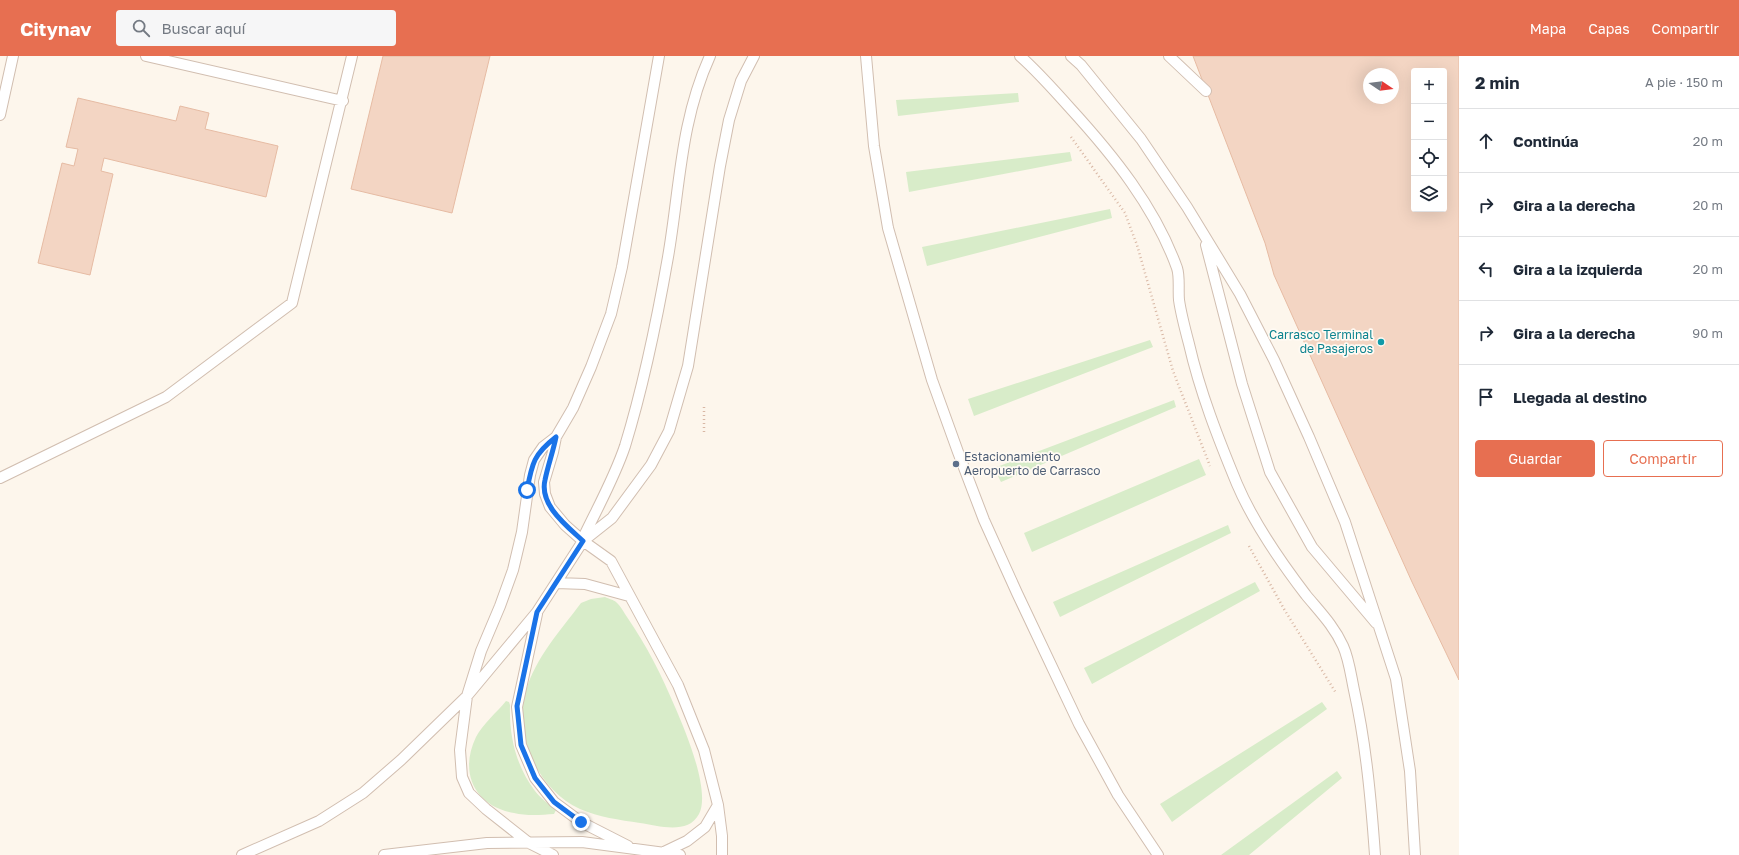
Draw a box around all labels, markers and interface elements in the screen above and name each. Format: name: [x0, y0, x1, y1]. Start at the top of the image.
search box: [116, 10, 396, 46]
text: Citynav: [20, 17, 92, 40]
icon: search: [130, 17, 152, 39]
text: Buscar aquí: [162, 19, 246, 37]
text: Mapa: [1530, 20, 1566, 37]
text: Capas: [1588, 20, 1630, 37]
text: Compartir: [1652, 20, 1719, 37]
north arrow: [1363, 68, 1399, 104]
map controls: [1411, 68, 1447, 212]
button: +: [1411, 68, 1447, 104]
text: 2 min: [1475, 72, 1519, 93]
text: A pie · 150 m: [1645, 74, 1723, 90]
button: −: [1411, 104, 1447, 140]
icon: ahead: [1475, 130, 1497, 152]
text: Continúa: [1513, 132, 1579, 150]
text: 20 m: [1693, 133, 1723, 149]
button: locate: [1411, 140, 1447, 176]
button: layers: [1411, 176, 1447, 212]
icon: right: [1475, 194, 1497, 216]
text: Gira a la derecha: [1513, 196, 1635, 214]
text: 20 m: [1693, 197, 1723, 213]
icon: left: [1475, 258, 1497, 280]
text: Gira a la izquierda: [1513, 260, 1643, 278]
text: 20 m: [1693, 261, 1723, 277]
icon: right: [1475, 322, 1497, 344]
text: Gira a la derecha: [1513, 324, 1635, 342]
text: 90 m: [1692, 325, 1723, 341]
place label: Carrasco Terminal de Pasajeros: [1269, 327, 1373, 356]
marker: Carrasco Terminal de Pasajeros: [1376, 337, 1386, 347]
icon: arrive: [1475, 386, 1497, 408]
text: Llegada al destino: [1513, 388, 1647, 406]
button: Guardar: [1475, 440, 1595, 477]
button: Compartir: [1603, 440, 1723, 477]
place label: Estacionamiento Aeropuerto de Carrasco: [964, 449, 1101, 478]
marker: Estacionamiento Aeropuerto de Carrasco: [951, 459, 961, 469]
route start: [518, 481, 536, 499]
route end: [572, 813, 590, 831]

